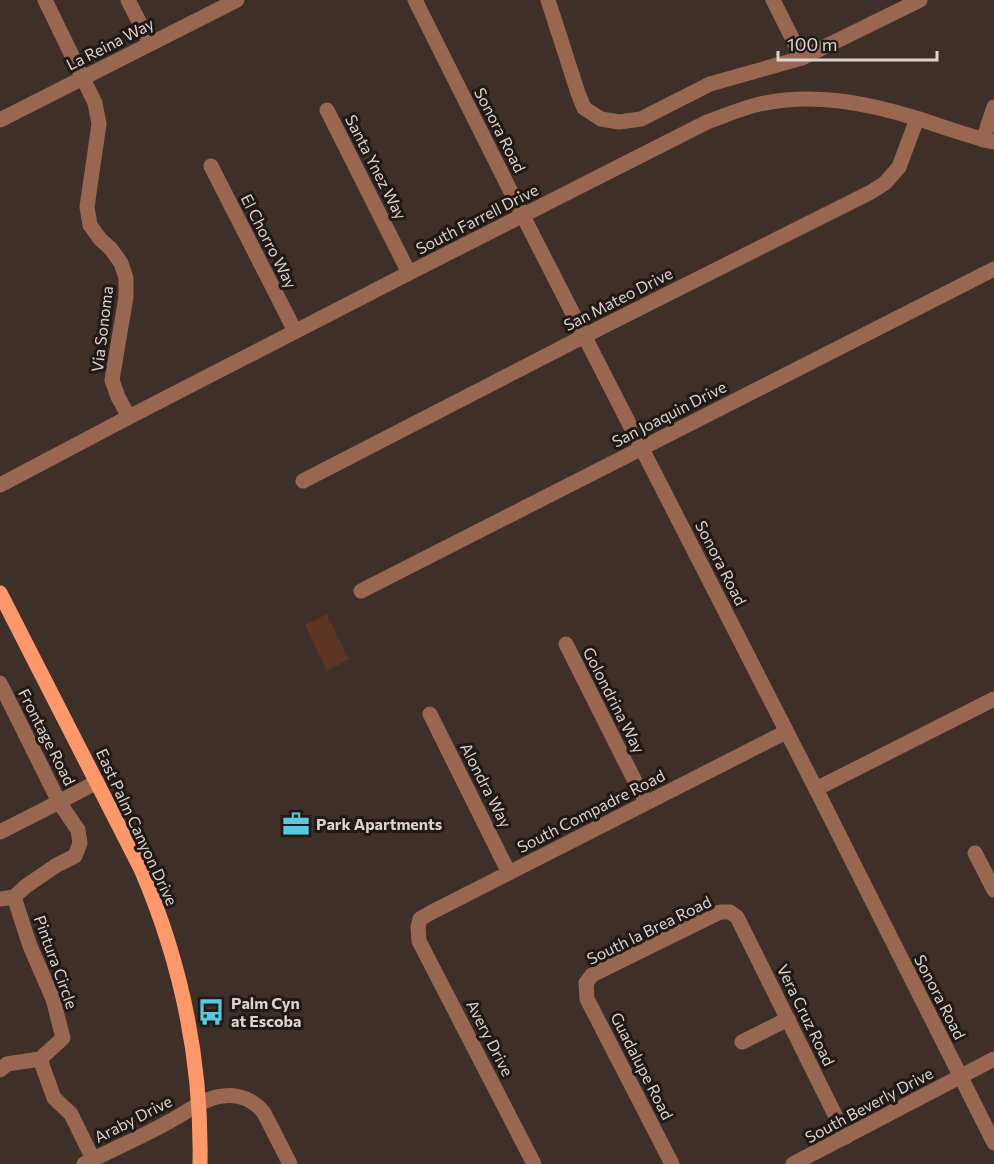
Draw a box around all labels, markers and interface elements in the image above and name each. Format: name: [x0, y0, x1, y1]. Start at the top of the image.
street label: La Reina Way: [63, 13, 157, 74]
scale bar: [778, 24, 937, 62]
text: 100 m: [787, 33, 837, 55]
street label: Sonora Road: [471, 84, 530, 175]
street label: Santa Ynez Way: [342, 111, 411, 222]
street label: South Farrell Drive: [412, 180, 541, 258]
street label: El Chorro Way: [238, 190, 301, 291]
street label: San Mateo Drive: [560, 263, 675, 334]
street label: Via Sonoma: [87, 285, 116, 373]
street label: San Joaquin Drive: [608, 377, 729, 451]
street label: Sonora Road: [692, 517, 751, 608]
street label: Golondrina Way: [580, 644, 649, 756]
street label: Frontage Road: [15, 685, 80, 788]
street label: Alondra Way: [457, 739, 516, 830]
street label: East Palm Canyon Drive: [93, 745, 182, 908]
street label: South Compadre Road: [514, 765, 668, 856]
office icon: Park Apartments: [281, 809, 311, 839]
place label: Park Apartments: [316, 814, 442, 833]
street label: South la Brea Road: [584, 891, 714, 968]
street label: Pintura Circle: [31, 912, 82, 1011]
street label: Sonora Road: [911, 951, 970, 1042]
street label: Vera Cruz Road: [774, 961, 839, 1069]
place label: Palm Cyn at Escoba: [231, 993, 301, 1030]
street label: Avery Drive: [463, 996, 518, 1079]
bus stop icon: Palm Cyn at Escoba: [196, 997, 226, 1027]
street label: Guadalupe Road: [607, 1009, 678, 1123]
street label: South Beverly Drive: [802, 1063, 936, 1146]
street label: Araby Drive: [91, 1091, 175, 1146]

